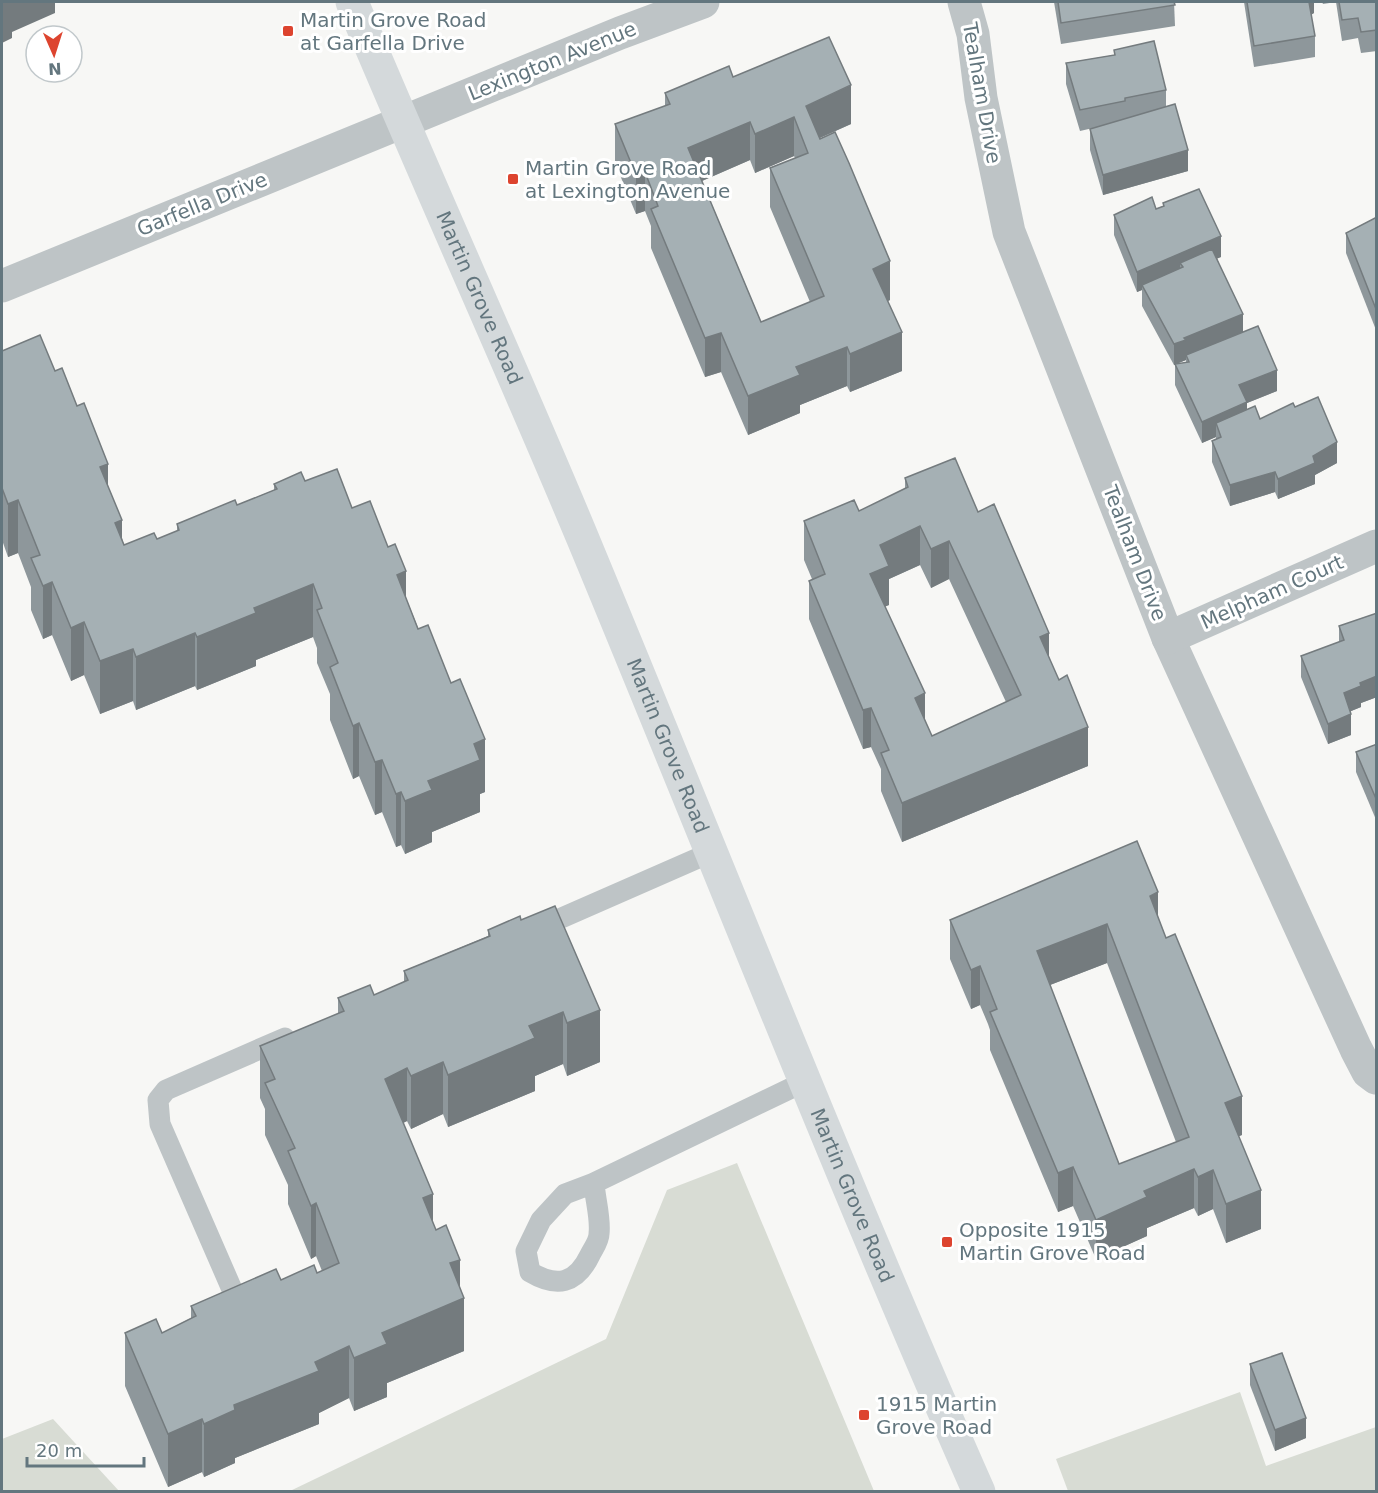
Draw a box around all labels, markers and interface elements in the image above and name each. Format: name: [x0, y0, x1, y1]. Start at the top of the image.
place label: Martin Grove Road at Garfella Drive: [300, 8, 486, 55]
street label: Lexington Avenue: [465, 16, 639, 106]
street label: Tealham Drive: [958, 20, 1006, 166]
north arrow: [24, 24, 84, 84]
marker: Martin Grove Road at Garfella Drive: [281, 24, 295, 38]
text: N: [48, 59, 62, 78]
place label: Martin Grove Road at Lexington Avenue: [525, 156, 730, 203]
street label: Garfella Drive: [133, 167, 271, 241]
marker: Martin Grove Road at Lexington Avenue: [506, 172, 520, 186]
street label: Martin Grove Road: [431, 207, 528, 388]
street label: Tealham Drive: [1098, 481, 1172, 624]
street label: Melpham Court: [1197, 550, 1347, 634]
street label: Martin Grove Road: [622, 655, 714, 837]
street label: Martin Grove Road: [805, 1105, 899, 1286]
place label: Opposite 1915 Martin Grove Road: [959, 1218, 1145, 1265]
marker: Opposite 1915 Martin Grove Road: [940, 1235, 954, 1249]
place label: 1915 Martin Grove Road: [876, 1392, 997, 1439]
marker: 1915 Martin Grove Road: [857, 1408, 871, 1422]
scale bar: [27, 1430, 144, 1468]
text: 20 m: [36, 1440, 82, 1461]

